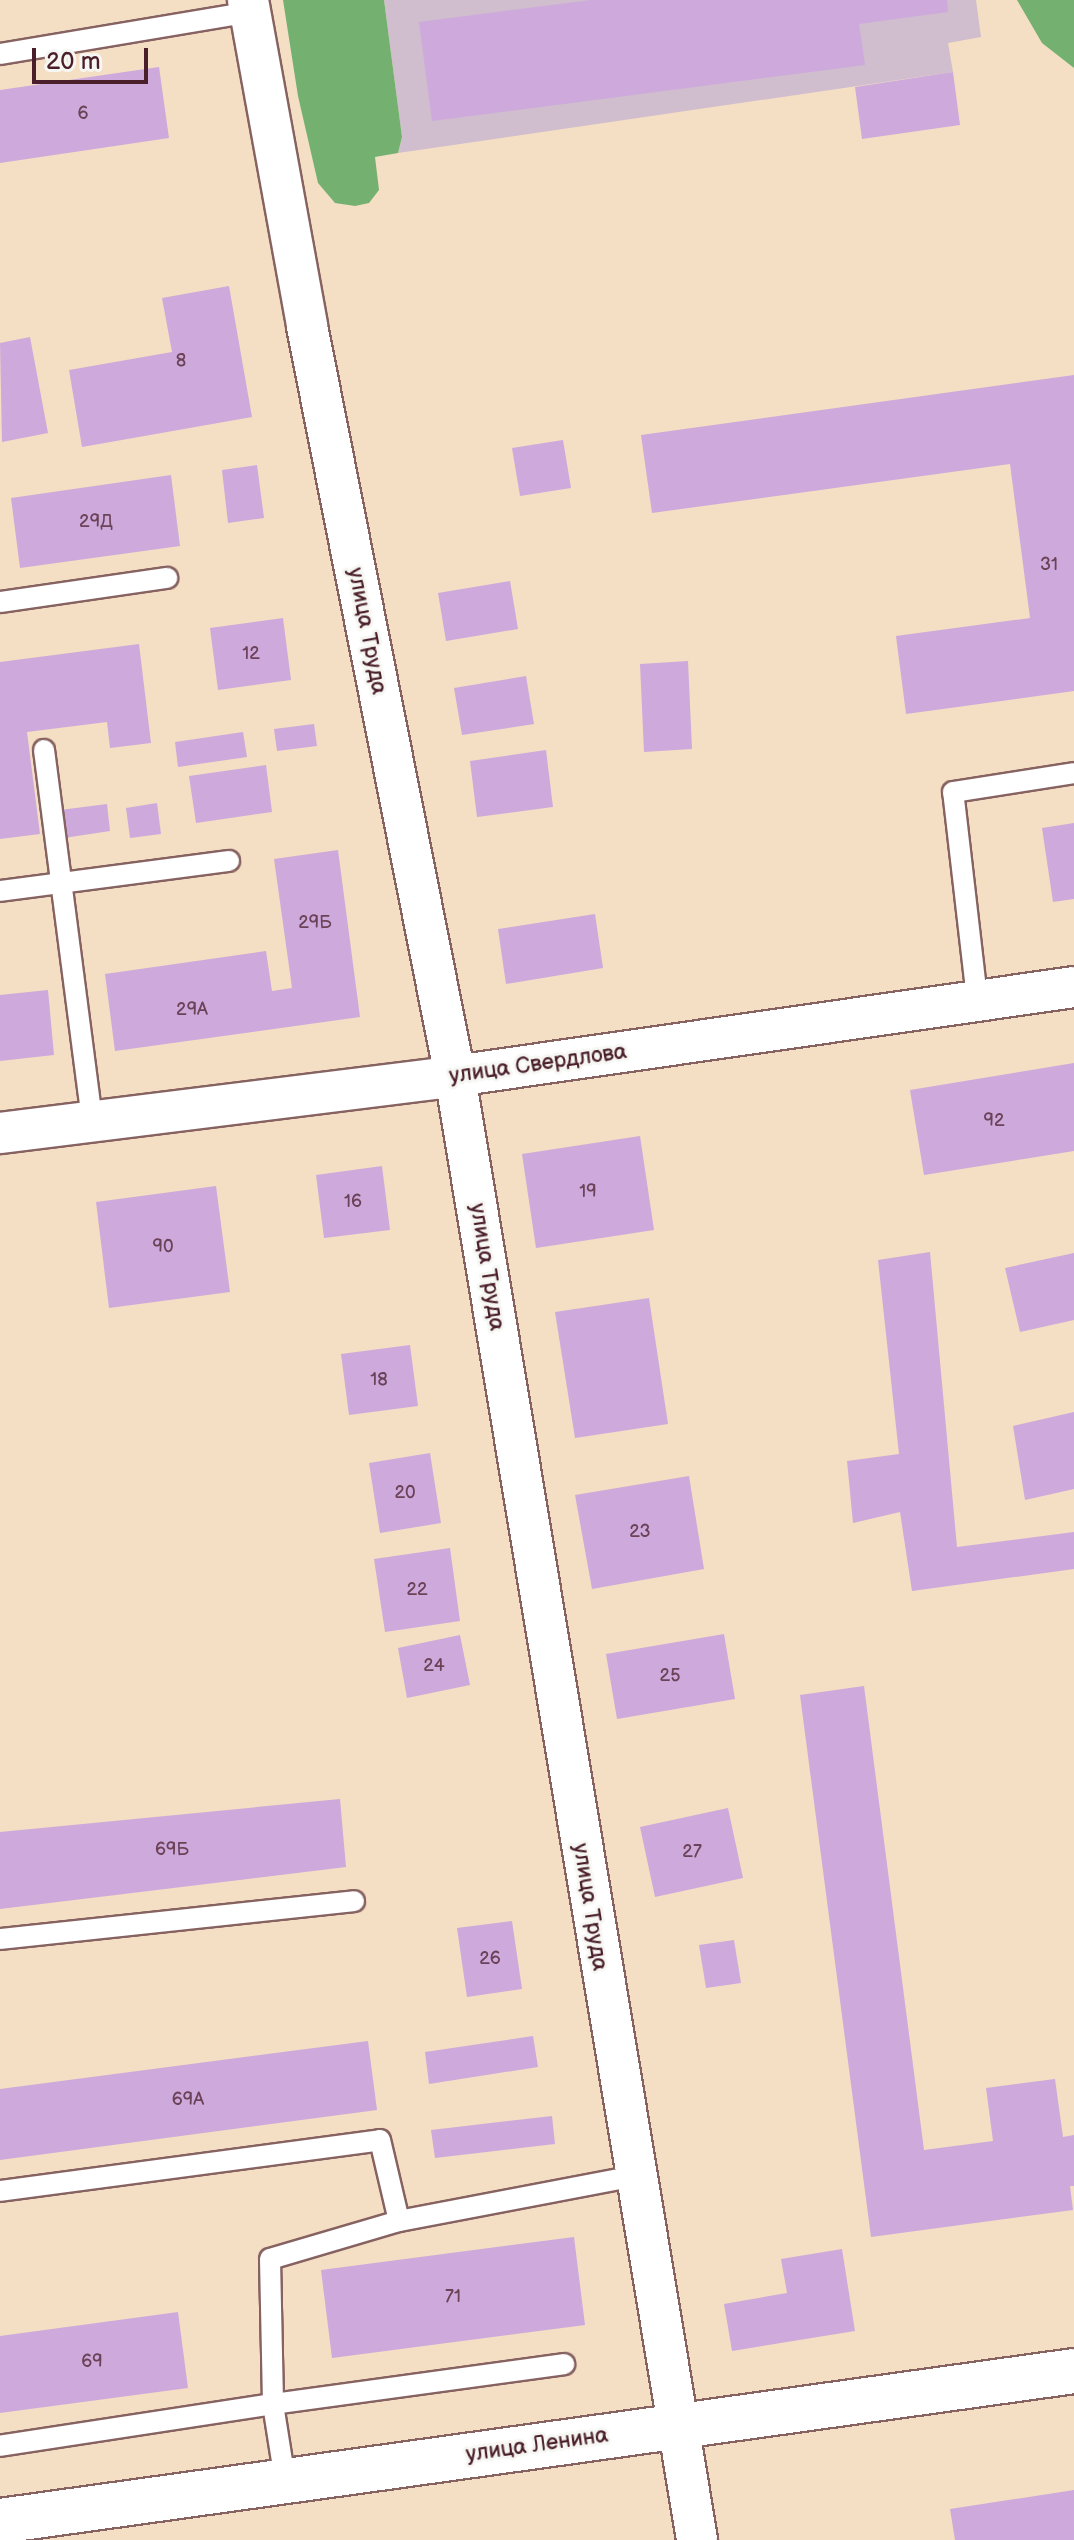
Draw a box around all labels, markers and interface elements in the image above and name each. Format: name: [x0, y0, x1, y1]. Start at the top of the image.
scale bar: [36, 32, 152, 82]
text: 20 m: [46, 47, 101, 76]
house number: 6: [78, 103, 88, 125]
house number: 8: [176, 350, 186, 372]
house number: 29Д: [79, 511, 113, 533]
house number: 31: [1040, 554, 1058, 576]
street label: улица Труда: [342, 565, 392, 697]
house number: 12: [242, 643, 260, 665]
house number: 29Б: [298, 912, 332, 934]
house number: 29А: [176, 999, 208, 1021]
street label: улица Свердлова: [447, 1038, 629, 1090]
house number: 92: [983, 1110, 1005, 1132]
house number: 19: [579, 1181, 597, 1203]
house number: 16: [344, 1191, 362, 1213]
street label: улица Труда: [464, 1201, 510, 1333]
house number: 90: [153, 1236, 173, 1258]
house number: 18: [370, 1369, 388, 1391]
house number: 20: [394, 1482, 416, 1504]
house number: 23: [629, 1521, 651, 1543]
house number: 22: [406, 1579, 428, 1601]
house number: 24: [423, 1655, 445, 1677]
house number: 25: [660, 1665, 680, 1687]
house number: 69Б: [155, 1839, 189, 1861]
street label: улица Труда: [567, 1841, 613, 1973]
house number: 27: [682, 1841, 702, 1863]
house number: 26: [479, 1948, 501, 1970]
house number: 69А: [172, 2089, 204, 2111]
house number: 71: [445, 2286, 461, 2308]
house number: 69: [81, 2351, 103, 2373]
street label: улица Ленина: [464, 2422, 610, 2468]

